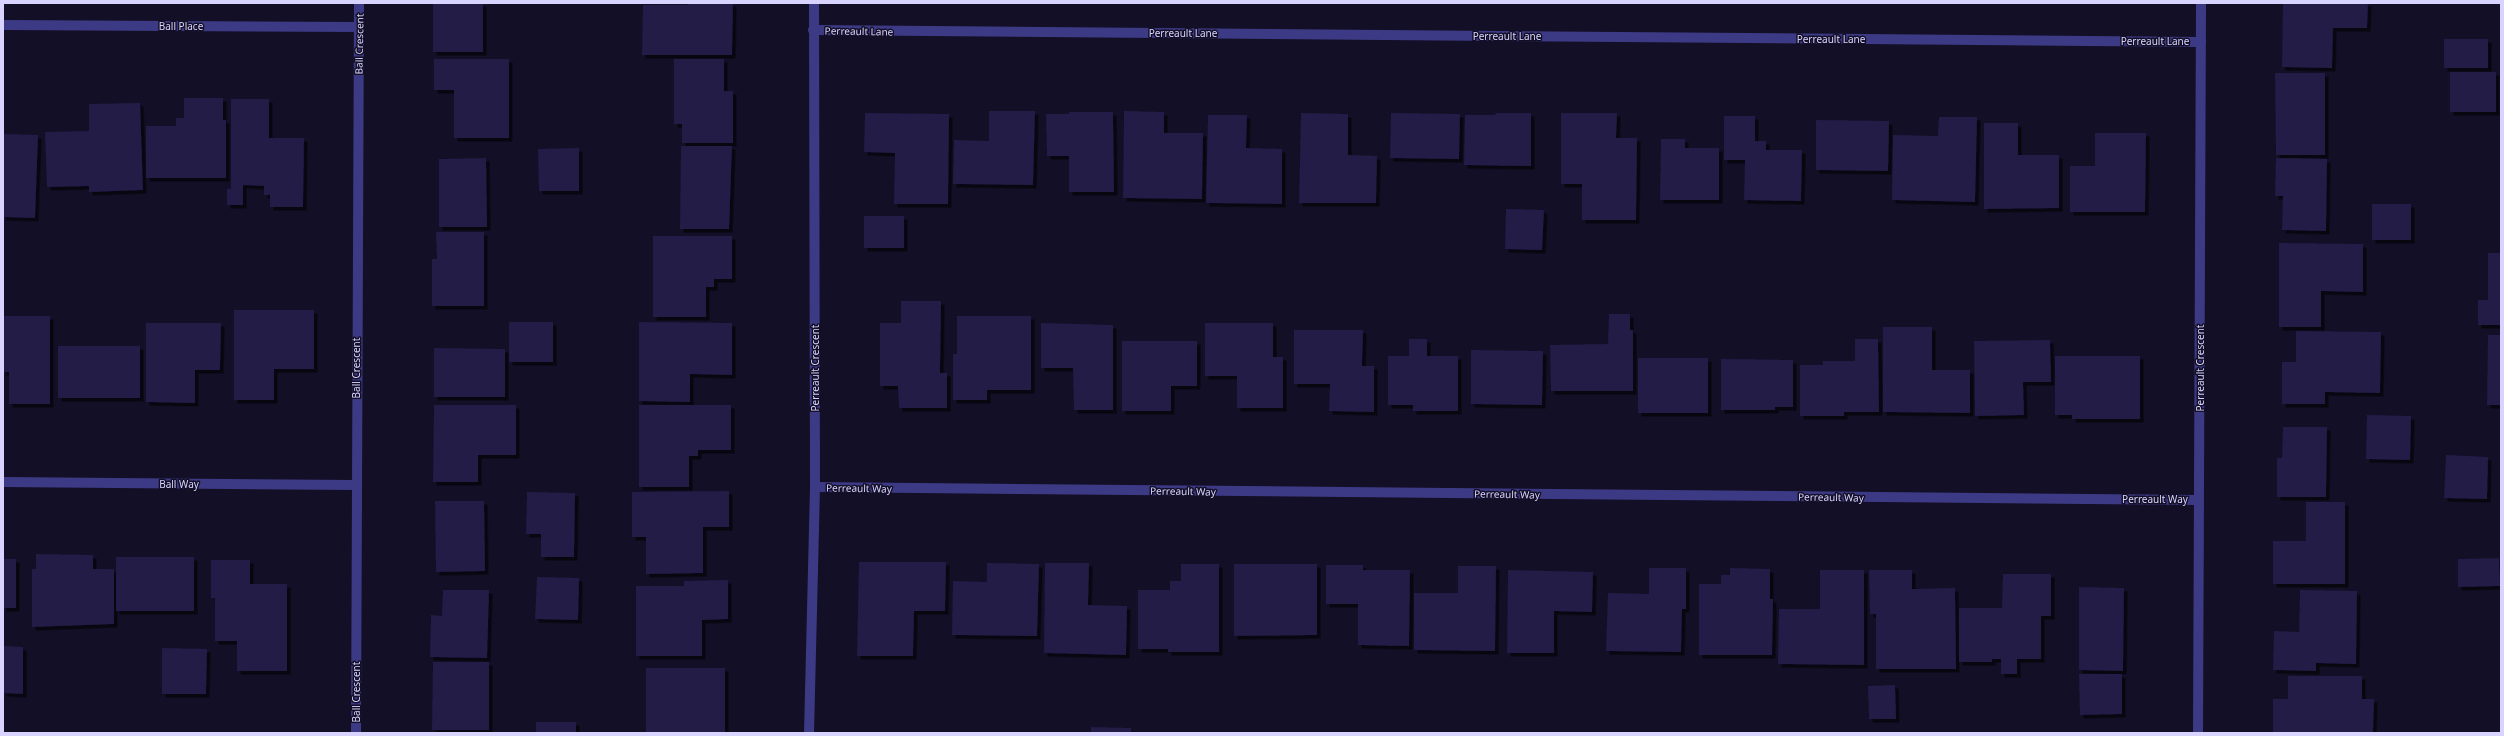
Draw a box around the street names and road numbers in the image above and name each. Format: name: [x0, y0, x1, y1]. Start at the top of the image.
street label: Ball Crescent: [351, 13, 367, 75]
street label: Ball Place: [159, 19, 204, 33]
street label: Perreault Lane: [825, 23, 894, 39]
street label: Perreault Lane: [1149, 26, 1218, 40]
street label: Perreault Lane: [1473, 29, 1542, 43]
street label: Perreault Lane: [1797, 32, 1866, 46]
street label: Perreault Lane: [2121, 34, 2190, 48]
street label: Perreault Crescent: [808, 324, 822, 411]
street label: Perreault Crescent: [2193, 324, 2207, 411]
street label: Ball Crescent: [349, 337, 363, 398]
street label: Ball Way: [159, 477, 200, 491]
street label: Perreault Way: [826, 480, 893, 496]
street label: Perreault Way: [1150, 483, 1217, 499]
street label: Perreault Way: [1474, 486, 1541, 502]
street label: Perreault Way: [1798, 489, 1865, 505]
street label: Perreault Way: [2122, 492, 2189, 506]
street label: Ball Crescent: [349, 661, 363, 722]

